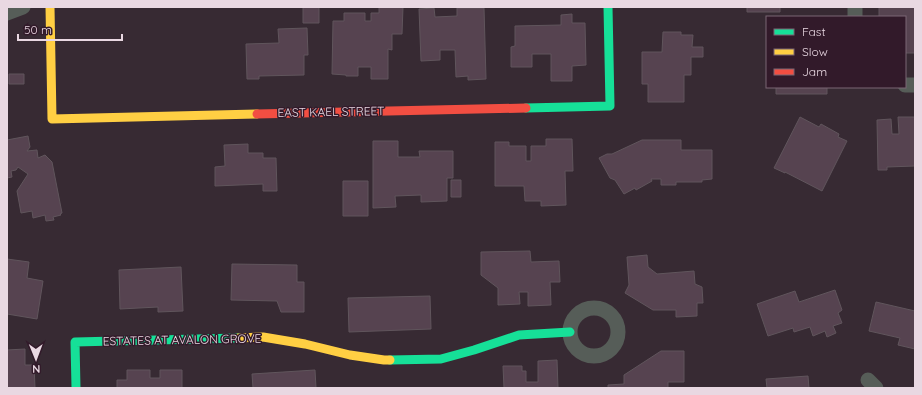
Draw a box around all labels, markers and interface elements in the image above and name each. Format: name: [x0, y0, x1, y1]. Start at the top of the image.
scale bar: [18, 16, 122, 42]
legend: [766, 16, 906, 88]
text: 50 m: [24, 22, 52, 37]
text: Fast: [802, 24, 826, 39]
text: Slow: [802, 44, 828, 59]
text: Jam: [802, 64, 827, 79]
street label: EAST KAEL STREET: [277, 103, 385, 120]
street label: ESTATES AT AVALON GROVE: [103, 331, 262, 348]
north arrow: [16, 339, 56, 379]
text: N: [32, 362, 40, 376]

